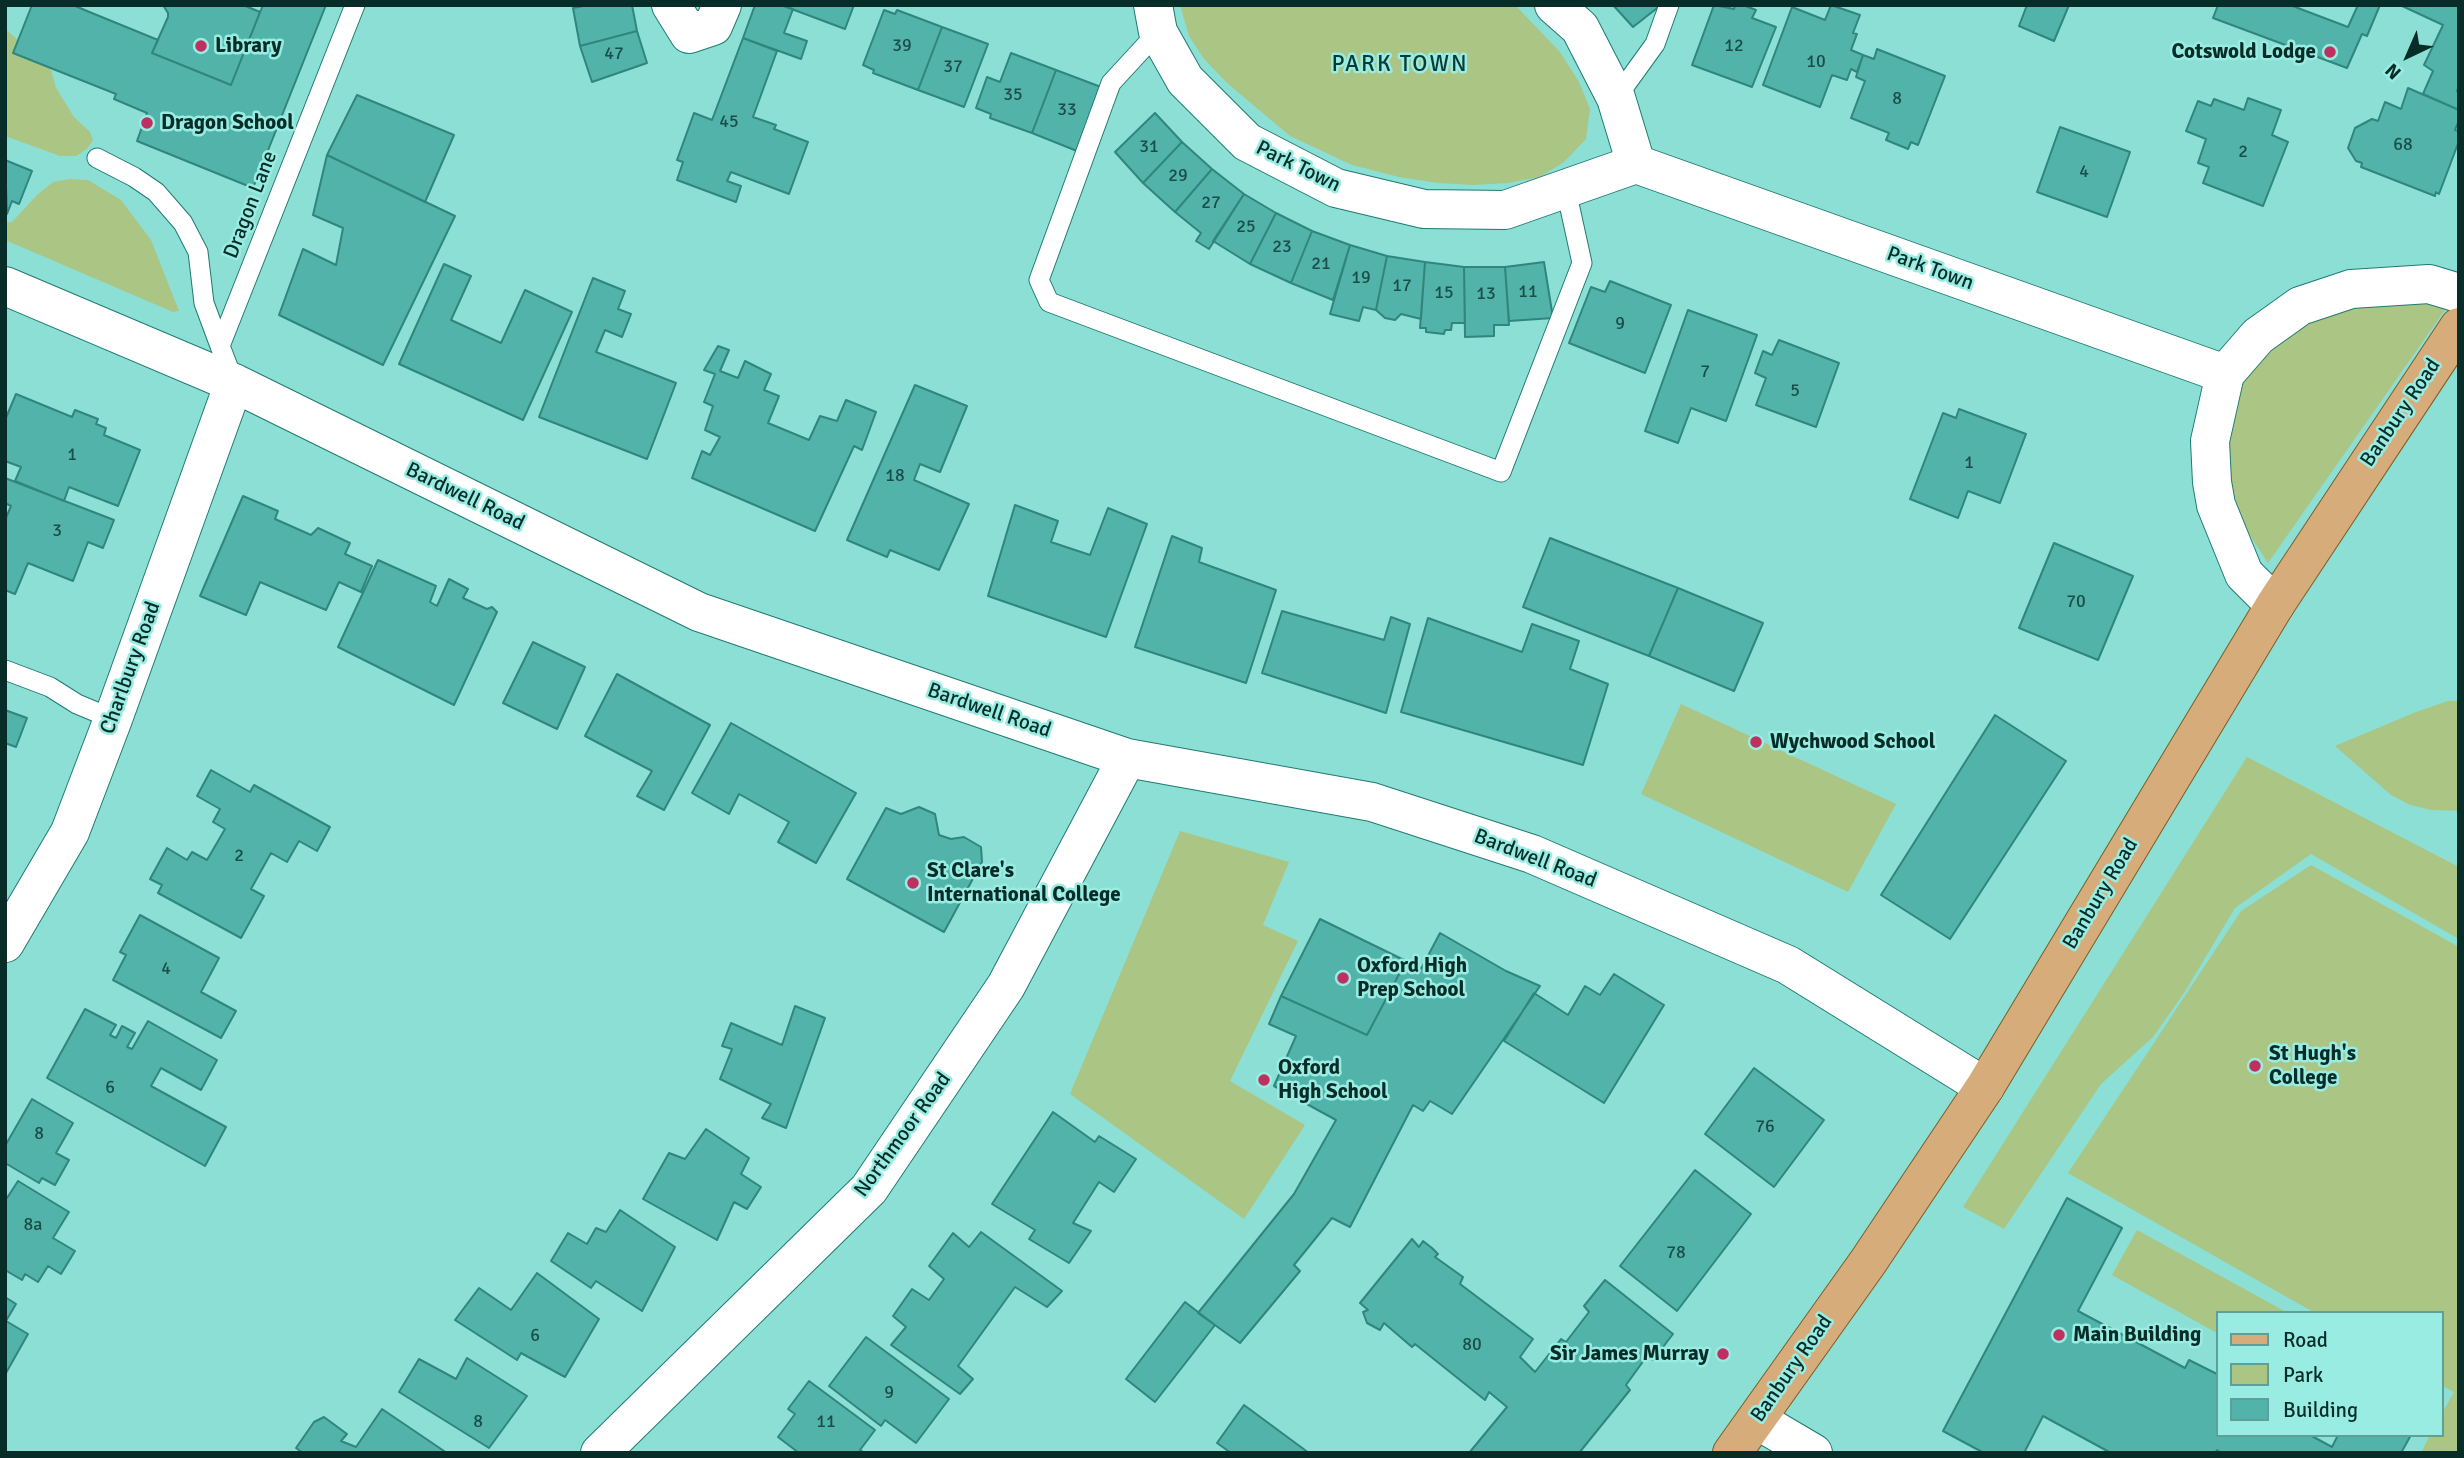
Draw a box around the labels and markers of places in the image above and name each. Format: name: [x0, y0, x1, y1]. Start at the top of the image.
place label: Library: [215, 33, 282, 59]
marker: Library: [193, 38, 209, 54]
place label: Cotswold Lodge: [2171, 39, 2316, 65]
marker: Cotswold Lodge: [2322, 44, 2338, 60]
place label: Dragon School: [161, 110, 294, 136]
marker: Dragon School: [139, 115, 155, 131]
place label: Wychwood School: [1770, 729, 1935, 755]
marker: Wychwood School: [1748, 734, 1764, 750]
place label: St Clare's International College: [927, 858, 1121, 908]
marker: St Clare's International College: [905, 875, 921, 891]
place label: Oxford High Prep School: [1357, 953, 1467, 1003]
marker: Oxford High Prep School: [1335, 970, 1351, 986]
place label: St Hugh's College: [2269, 1041, 2356, 1091]
place label: Oxford High School: [1278, 1055, 1388, 1105]
marker: St Hugh's College: [2247, 1058, 2263, 1074]
marker: Oxford High School: [1256, 1072, 1272, 1088]
place label: Main Building: [2073, 1322, 2201, 1348]
marker: Main Building: [2051, 1327, 2067, 1343]
place label: Sir James Murray: [1550, 1341, 1709, 1367]
marker: Sir James Murray: [1715, 1346, 1731, 1362]

